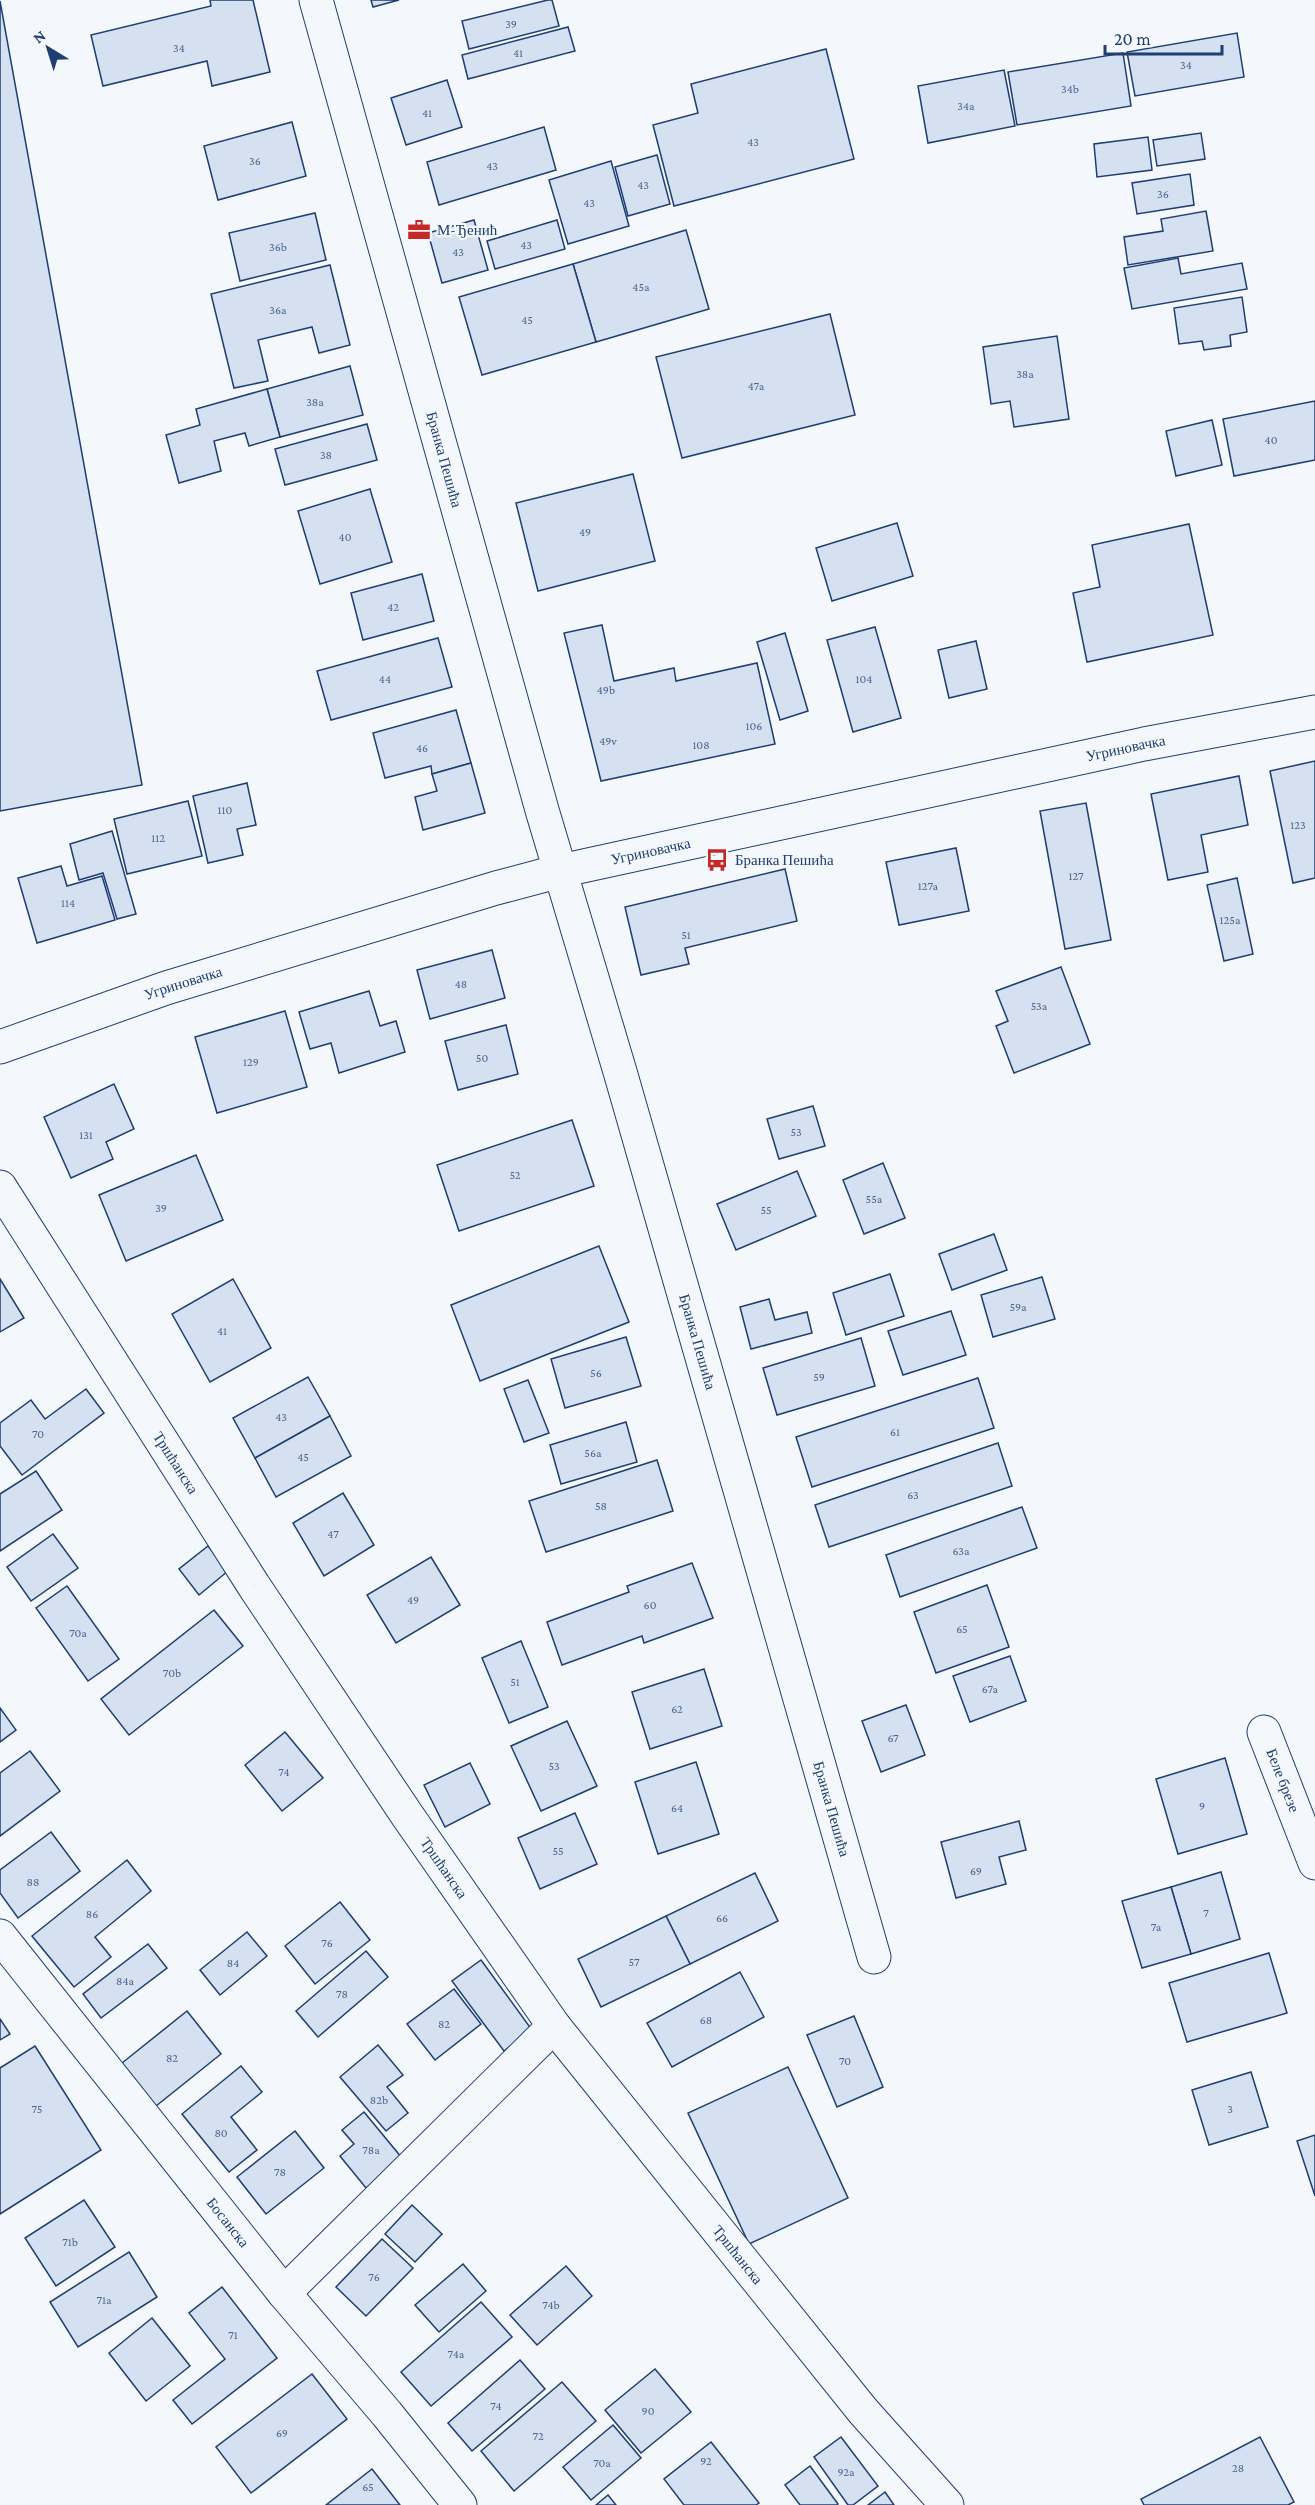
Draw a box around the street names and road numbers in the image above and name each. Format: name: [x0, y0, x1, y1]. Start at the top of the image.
street label: Бранка Пешића: [423, 410, 465, 509]
street label: Угриновачка: [1084, 732, 1167, 764]
street label: Угриновачка: [610, 835, 692, 868]
street label: Угриновачка: [142, 963, 224, 1003]
street label: Бранка Пешића: [676, 1292, 719, 1392]
street label: Тршћанска: [150, 1429, 201, 1497]
street label: Беле брезе: [1263, 1746, 1303, 1815]
street label: Бранка Пешића: [810, 1759, 853, 1859]
street label: Тршћанска: [417, 1835, 471, 1902]
street label: Босанска: [203, 2195, 253, 2251]
street label: Тршћанска: [709, 2222, 766, 2288]

